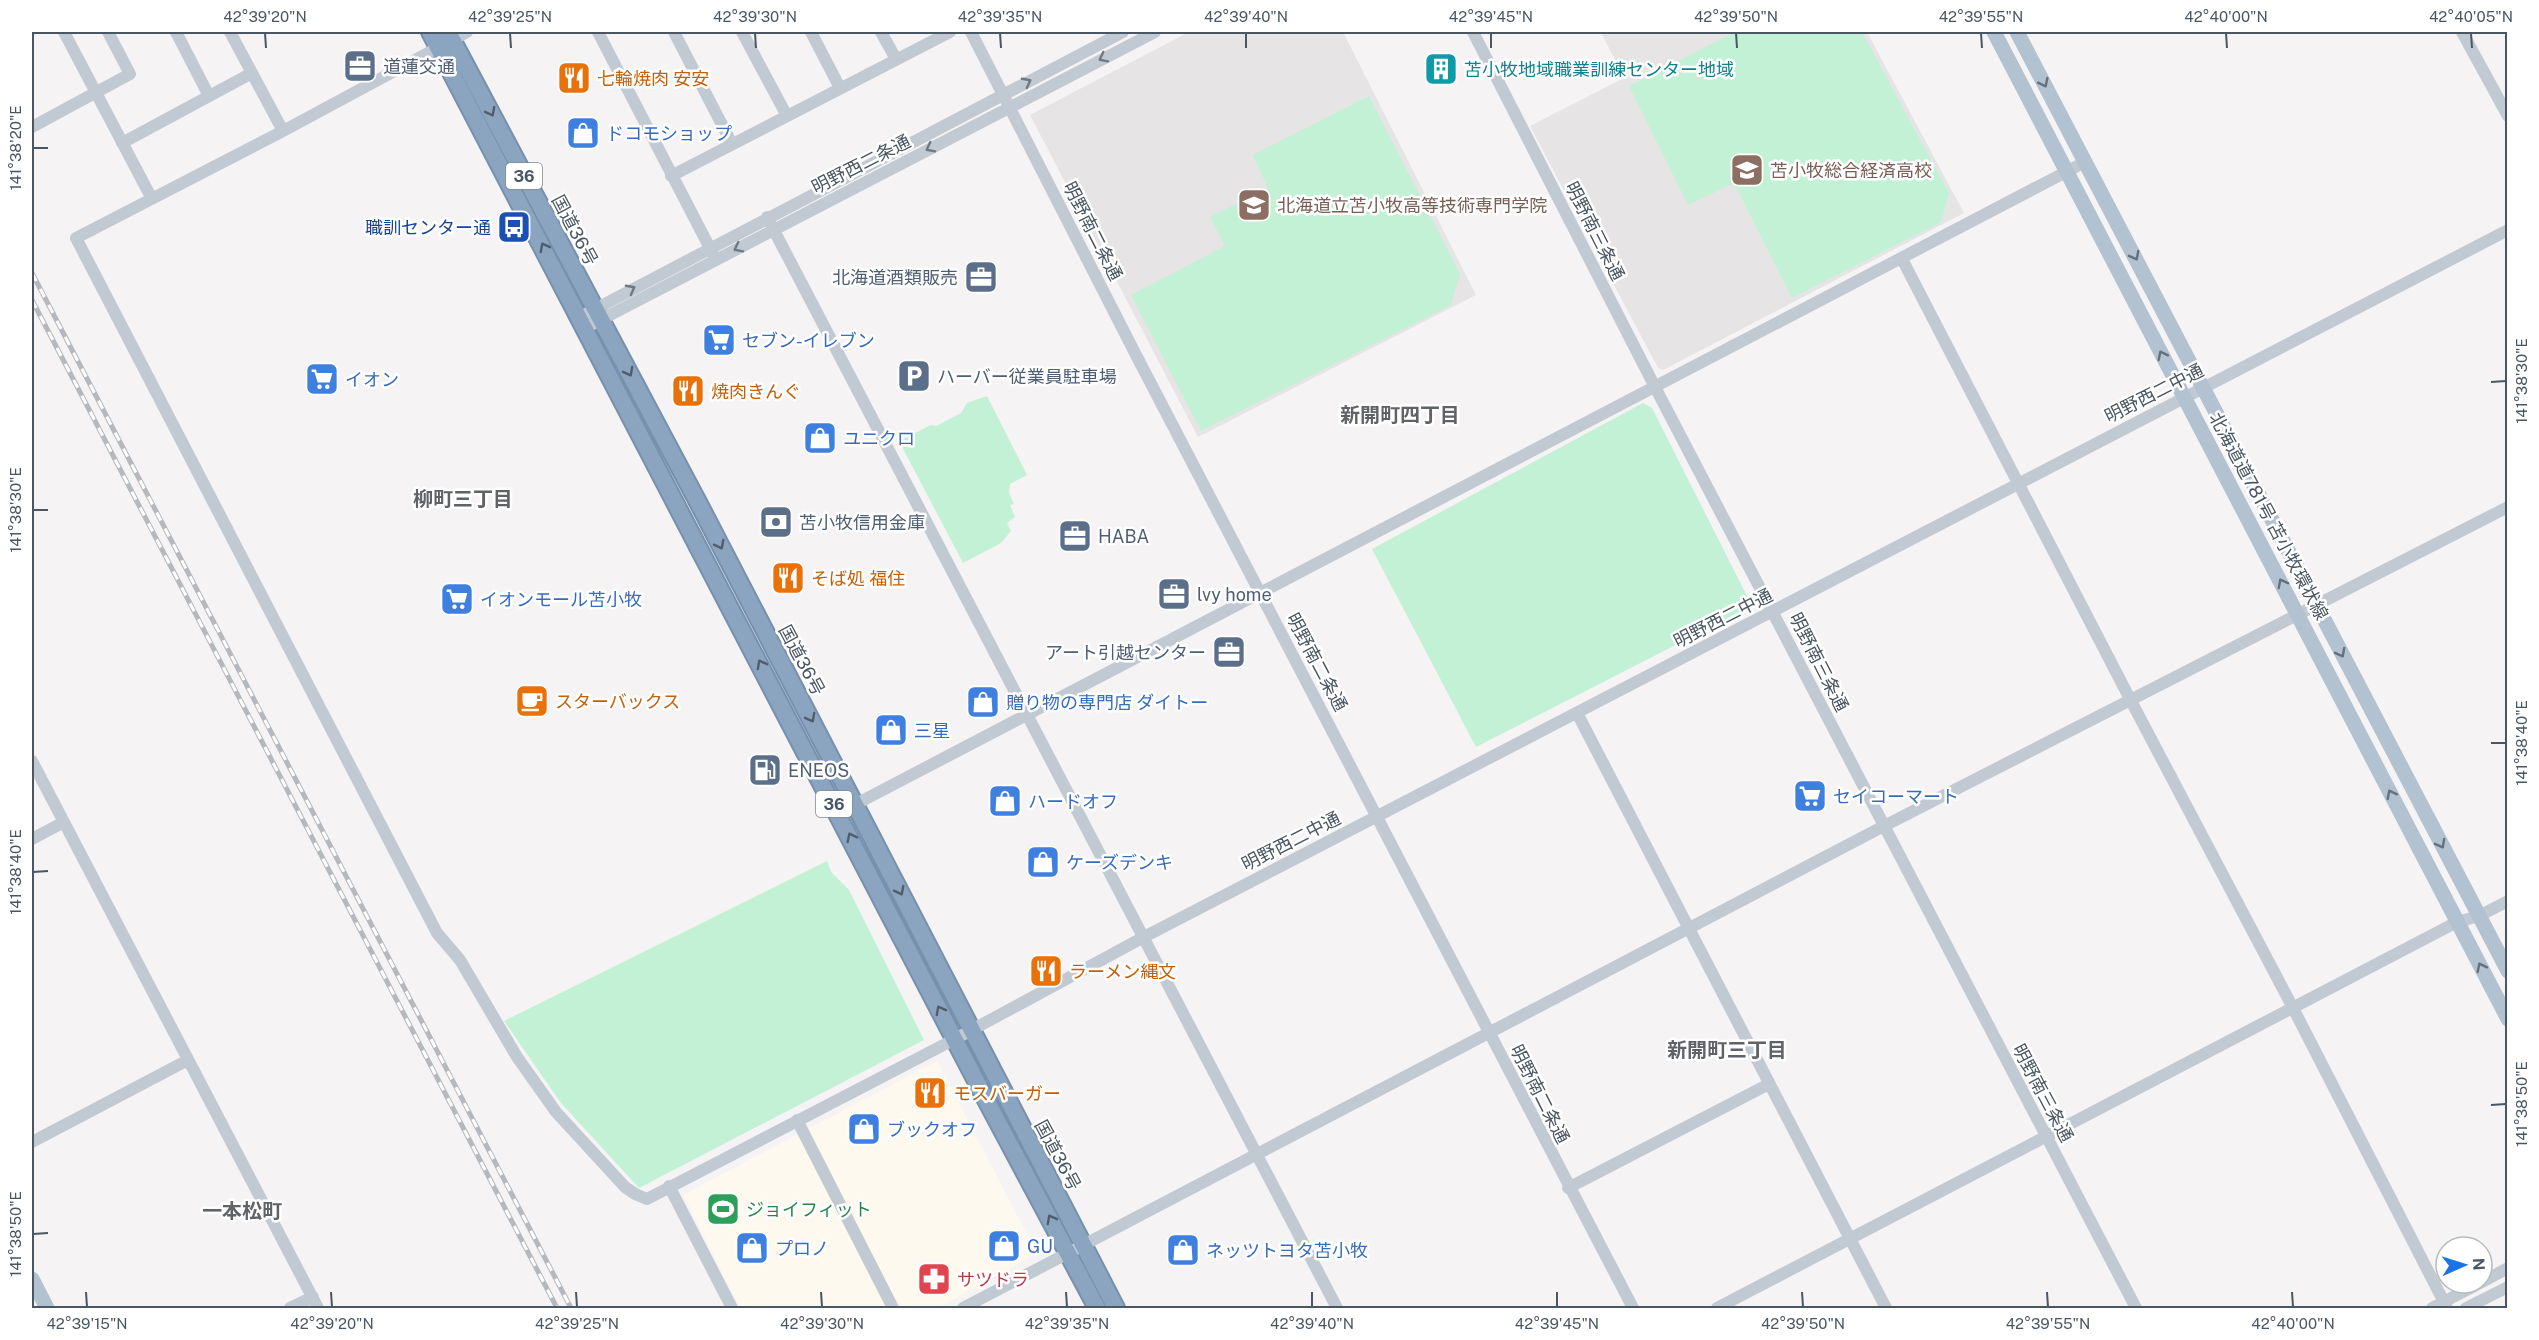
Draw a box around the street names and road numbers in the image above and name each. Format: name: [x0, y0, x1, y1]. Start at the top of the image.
street label: 明野西二条通: [808, 130, 914, 198]
road number: 36: [506, 163, 542, 189]
street label: 明野南二条通: [1059, 178, 1127, 284]
street label: 明野南三条通: [1561, 178, 1629, 284]
street label: 国道36号: [548, 191, 602, 269]
street label: 明野西二中通: [2101, 359, 2207, 427]
street label: 北海道道781号 苫小牧環状線: [2205, 409, 2333, 623]
street label: 明野西二中通: [1670, 584, 1776, 652]
street label: 明野南二条通: [1282, 609, 1352, 715]
street label: 明野南三条通: [1785, 609, 1853, 715]
street label: 国道36号: [775, 621, 829, 699]
road number: 36: [816, 791, 852, 817]
street label: 明野西二中通: [1238, 807, 1344, 875]
street label: 明野南三条通: [2008, 1040, 2078, 1146]
street label: 明野南二条通: [1506, 1041, 1574, 1147]
street label: 国道36号: [1031, 1116, 1085, 1194]

